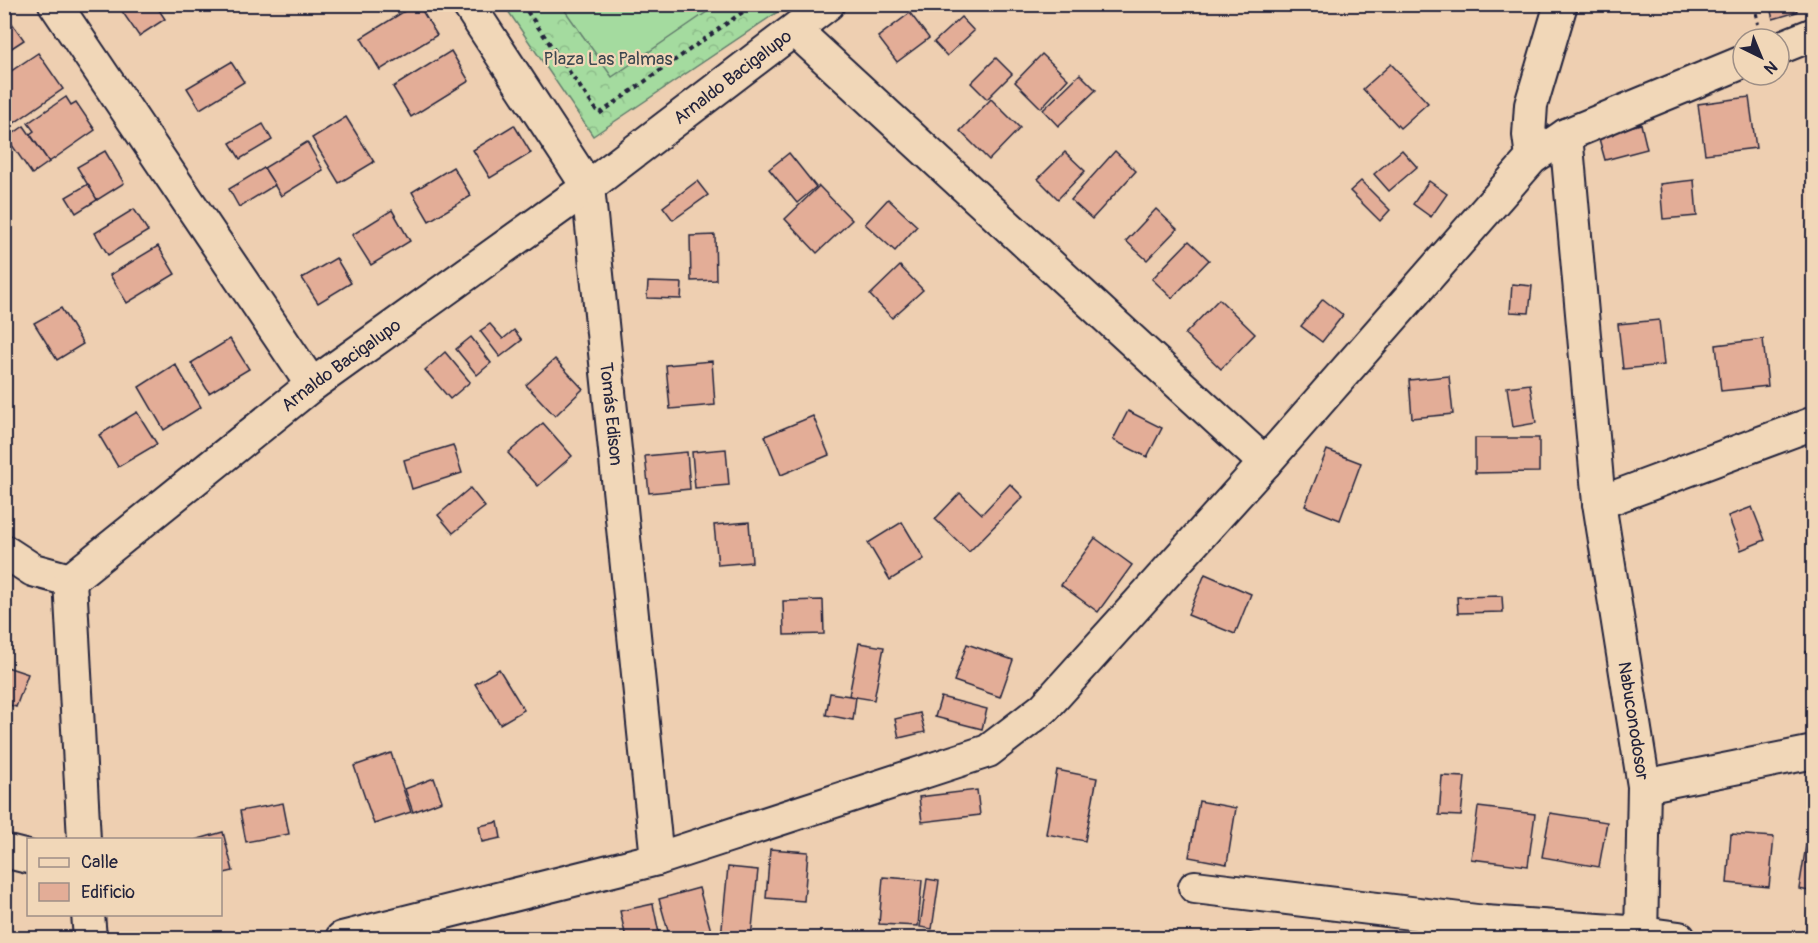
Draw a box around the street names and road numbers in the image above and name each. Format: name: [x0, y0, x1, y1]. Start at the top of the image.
street label: Arnaldo Bacigalupo: [669, 25, 797, 130]
street label: Arnaldo Bacigalupo: [277, 314, 406, 417]
street label: Tomás Edison: [594, 361, 628, 467]
street label: Nabuconodosor: [1612, 660, 1654, 782]

